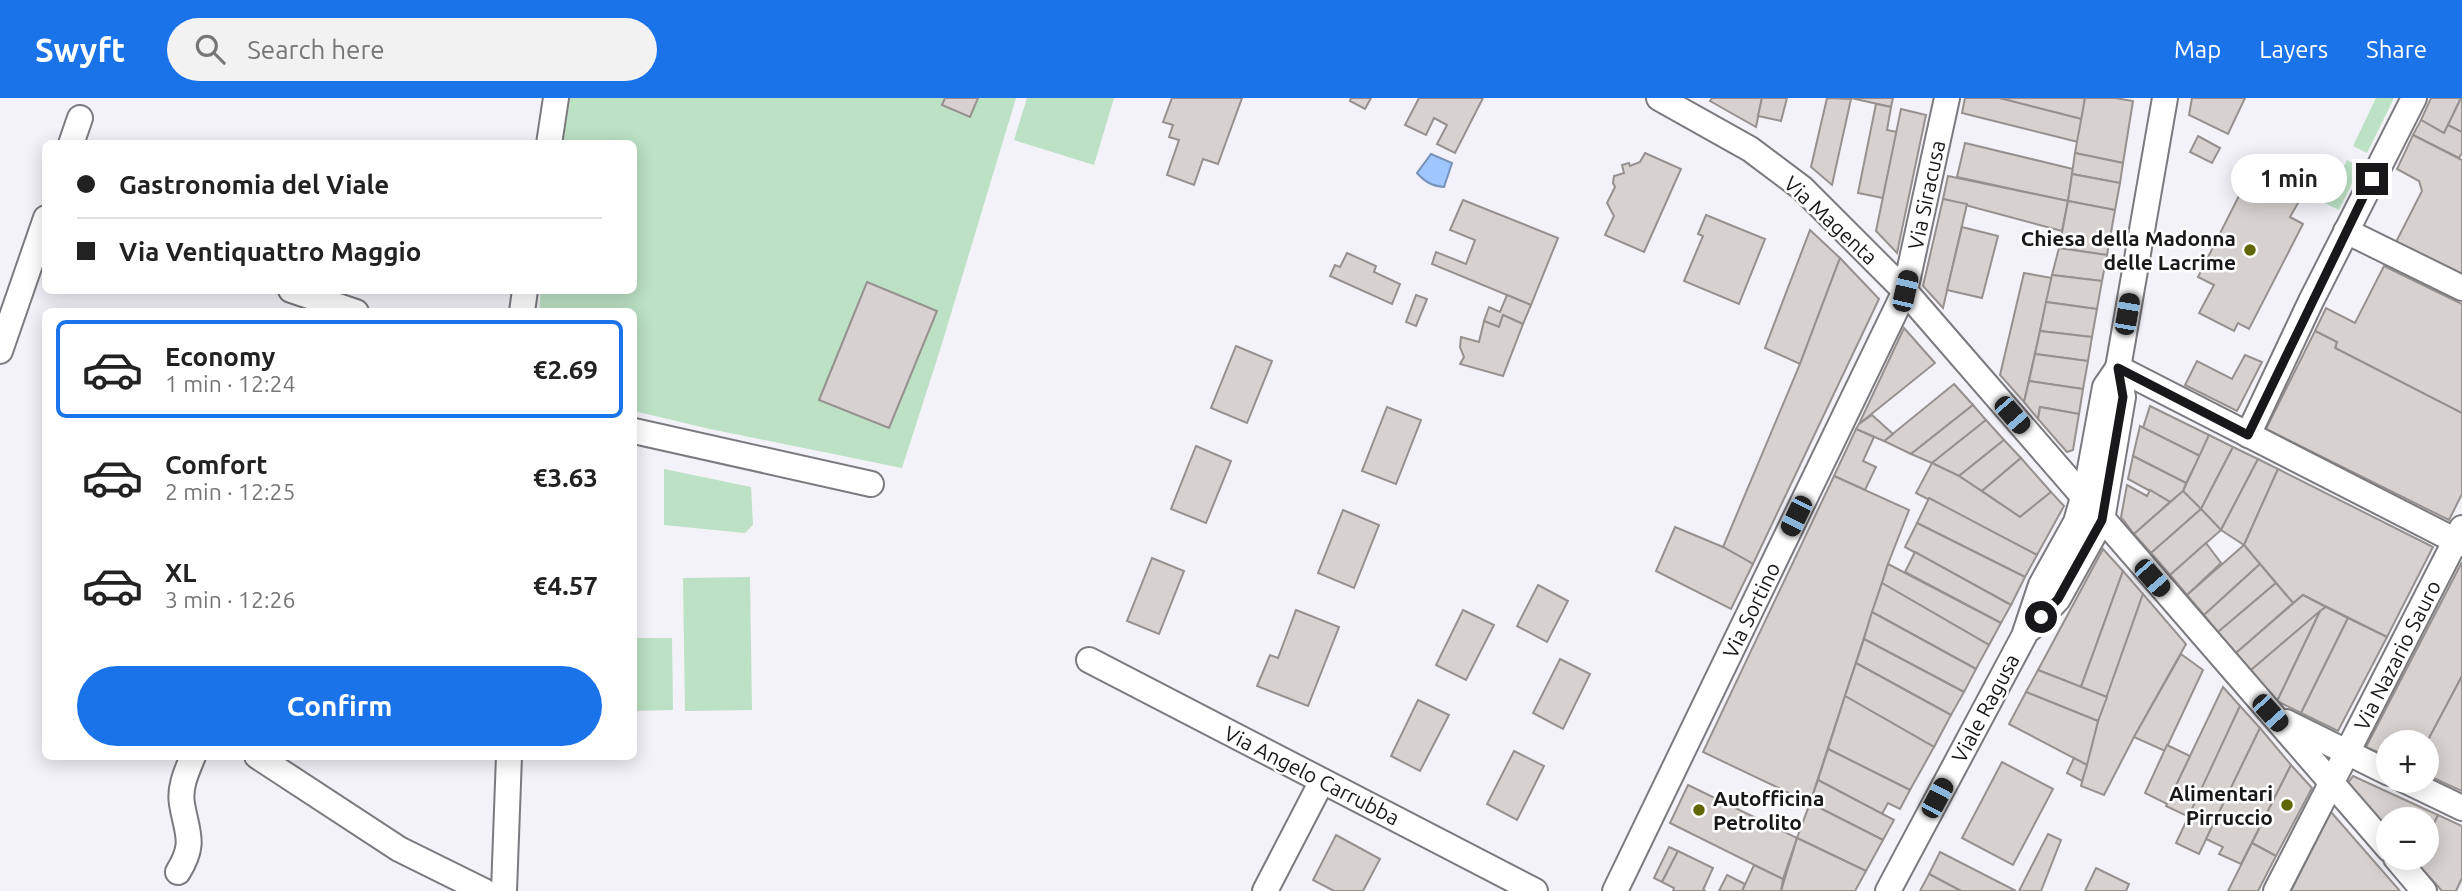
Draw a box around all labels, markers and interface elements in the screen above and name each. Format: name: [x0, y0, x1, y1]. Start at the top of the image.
search box: [167, 18, 657, 81]
icon: search: [191, 30, 229, 68]
text: Swyft: [35, 31, 125, 68]
text: Search here: [247, 35, 385, 64]
text: Map: [2174, 36, 2221, 63]
text: Layers: [2259, 36, 2328, 63]
text: Share: [2366, 36, 2427, 63]
street label: Via Siracusa: [1903, 138, 1949, 252]
callout: 1 min: [2232, 154, 2348, 204]
route end: [2356, 163, 2388, 195]
text: 1 min: [2260, 166, 2318, 191]
text: Gastronomia del Viale: [119, 170, 389, 199]
street label: Via Magenta: [1780, 171, 1882, 269]
place label: Chiesa della Madonna delle Lacrime: [2021, 226, 2236, 274]
text: Via Ventiquattro Maggio: [119, 237, 421, 266]
marker: Chiesa della Madonna delle Lacrime: [2242, 242, 2258, 258]
car: [1891, 268, 1920, 314]
car: [2114, 291, 2141, 337]
icon: car: [81, 338, 144, 401]
text: Economy: [165, 342, 275, 371]
text: €2.69: [533, 355, 598, 384]
text: 1 min · 12:24: [165, 371, 296, 396]
car: [1991, 392, 2034, 438]
icon: car: [81, 446, 144, 509]
text: Comfort: [165, 450, 268, 479]
text: €3.63: [533, 463, 598, 492]
text: 2 min · 12:25: [165, 479, 296, 504]
car: [1778, 493, 1815, 539]
icon: car: [81, 554, 144, 617]
car: [2131, 555, 2174, 601]
text: XL: [165, 558, 196, 587]
street label: Via Sortino: [1718, 558, 1784, 662]
text: €4.57: [533, 571, 598, 600]
street label: Via Nazario Sauro: [2349, 576, 2445, 734]
text: 3 min · 12:26: [165, 587, 296, 612]
route start: [2025, 601, 2057, 633]
street label: Viale Ragusa: [1946, 650, 2024, 766]
button: Confirm: [77, 666, 602, 746]
car: [2249, 690, 2292, 736]
street label: Via Angelo Carrubba: [1220, 720, 1404, 830]
map controls: [2376, 730, 2439, 870]
button: +: [2376, 730, 2439, 793]
car: [1918, 775, 1957, 821]
place label: Alimentari Pirruccio: [2169, 781, 2273, 829]
place label: Autofficina Petrolito: [1713, 786, 1824, 834]
marker: Alimentari Pirruccio: [2279, 797, 2295, 813]
marker: Autofficina Petrolito: [1691, 802, 1707, 818]
button: −: [2376, 807, 2439, 870]

